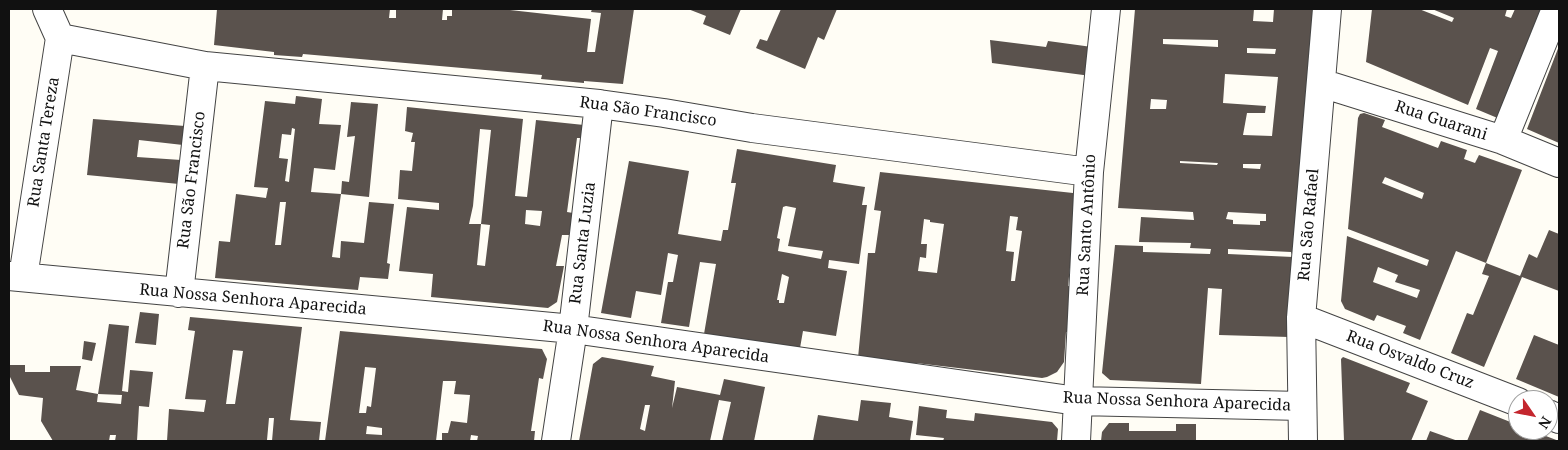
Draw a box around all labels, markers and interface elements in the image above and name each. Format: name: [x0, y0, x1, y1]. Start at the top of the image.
street label: Rua Santa Tereza: [24, 76, 64, 208]
street label: Rua São Francisco: [578, 93, 718, 131]
street label: Rua Guarani: [1392, 97, 1490, 145]
street label: Rua São Francisco: [174, 110, 210, 250]
street label: Rua Santo Antônio: [1074, 154, 1100, 296]
street label: Rua São Rafael: [1295, 168, 1323, 282]
street label: Rua Santa Luzia: [566, 181, 600, 305]
street label: Rua Nossa Senhora Aparecida: [138, 280, 368, 320]
street label: Rua Nossa Senhora Aparecida: [542, 317, 770, 367]
street label: Rua Osvaldo Cruz: [1344, 327, 1476, 393]
street label: Rua Nossa Senhora Aparecida: [1063, 388, 1291, 416]
north arrow: [1508, 390, 1558, 440]
text: N: [1534, 413, 1556, 433]

